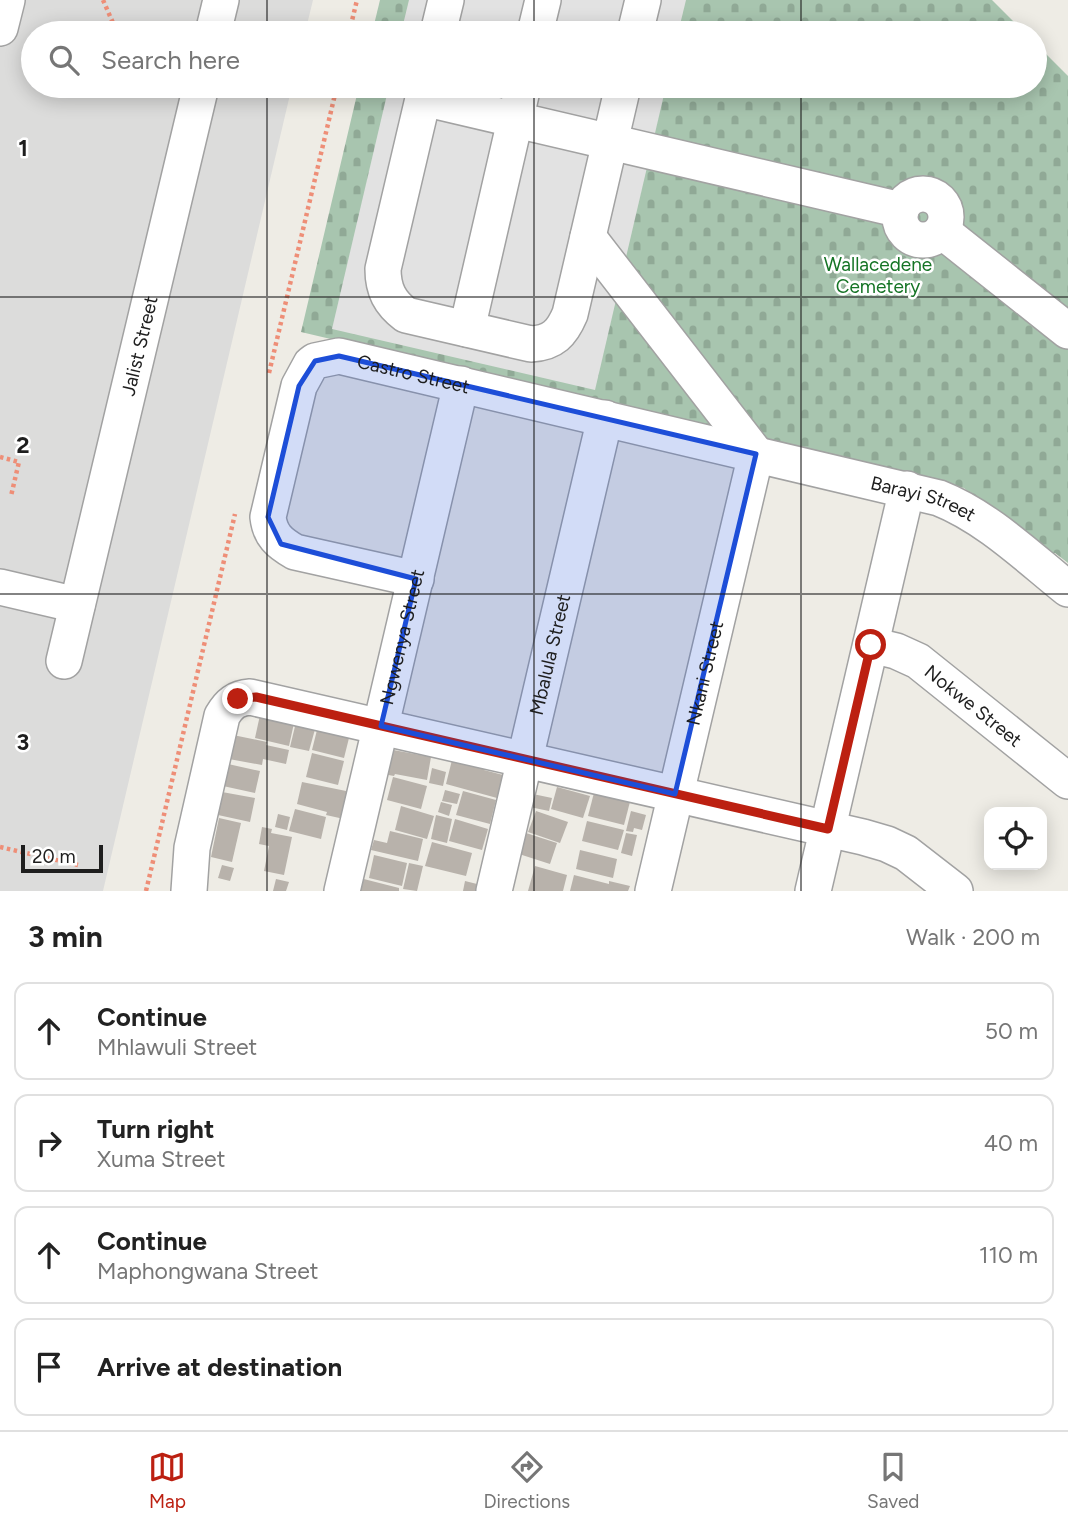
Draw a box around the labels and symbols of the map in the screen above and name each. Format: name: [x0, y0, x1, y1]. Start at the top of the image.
text: 1: [18, 134, 28, 162]
park label: Wallacedene Cemetery: [824, 253, 932, 298]
street label: Jalist Street: [116, 294, 162, 398]
street label: Castro Street: [355, 349, 472, 398]
text: 2: [16, 431, 30, 459]
street label: Barayi Street: [868, 471, 980, 526]
street label: Ngwenya Street: [375, 567, 429, 707]
street label: Mbalula Street: [524, 592, 575, 717]
street label: Nkani Street: [681, 619, 728, 727]
route start: [855, 629, 886, 660]
street label: Nokwe Street: [920, 660, 1027, 751]
route end: [222, 683, 253, 714]
text: 3: [17, 728, 29, 756]
scale bar: [21, 842, 103, 874]

